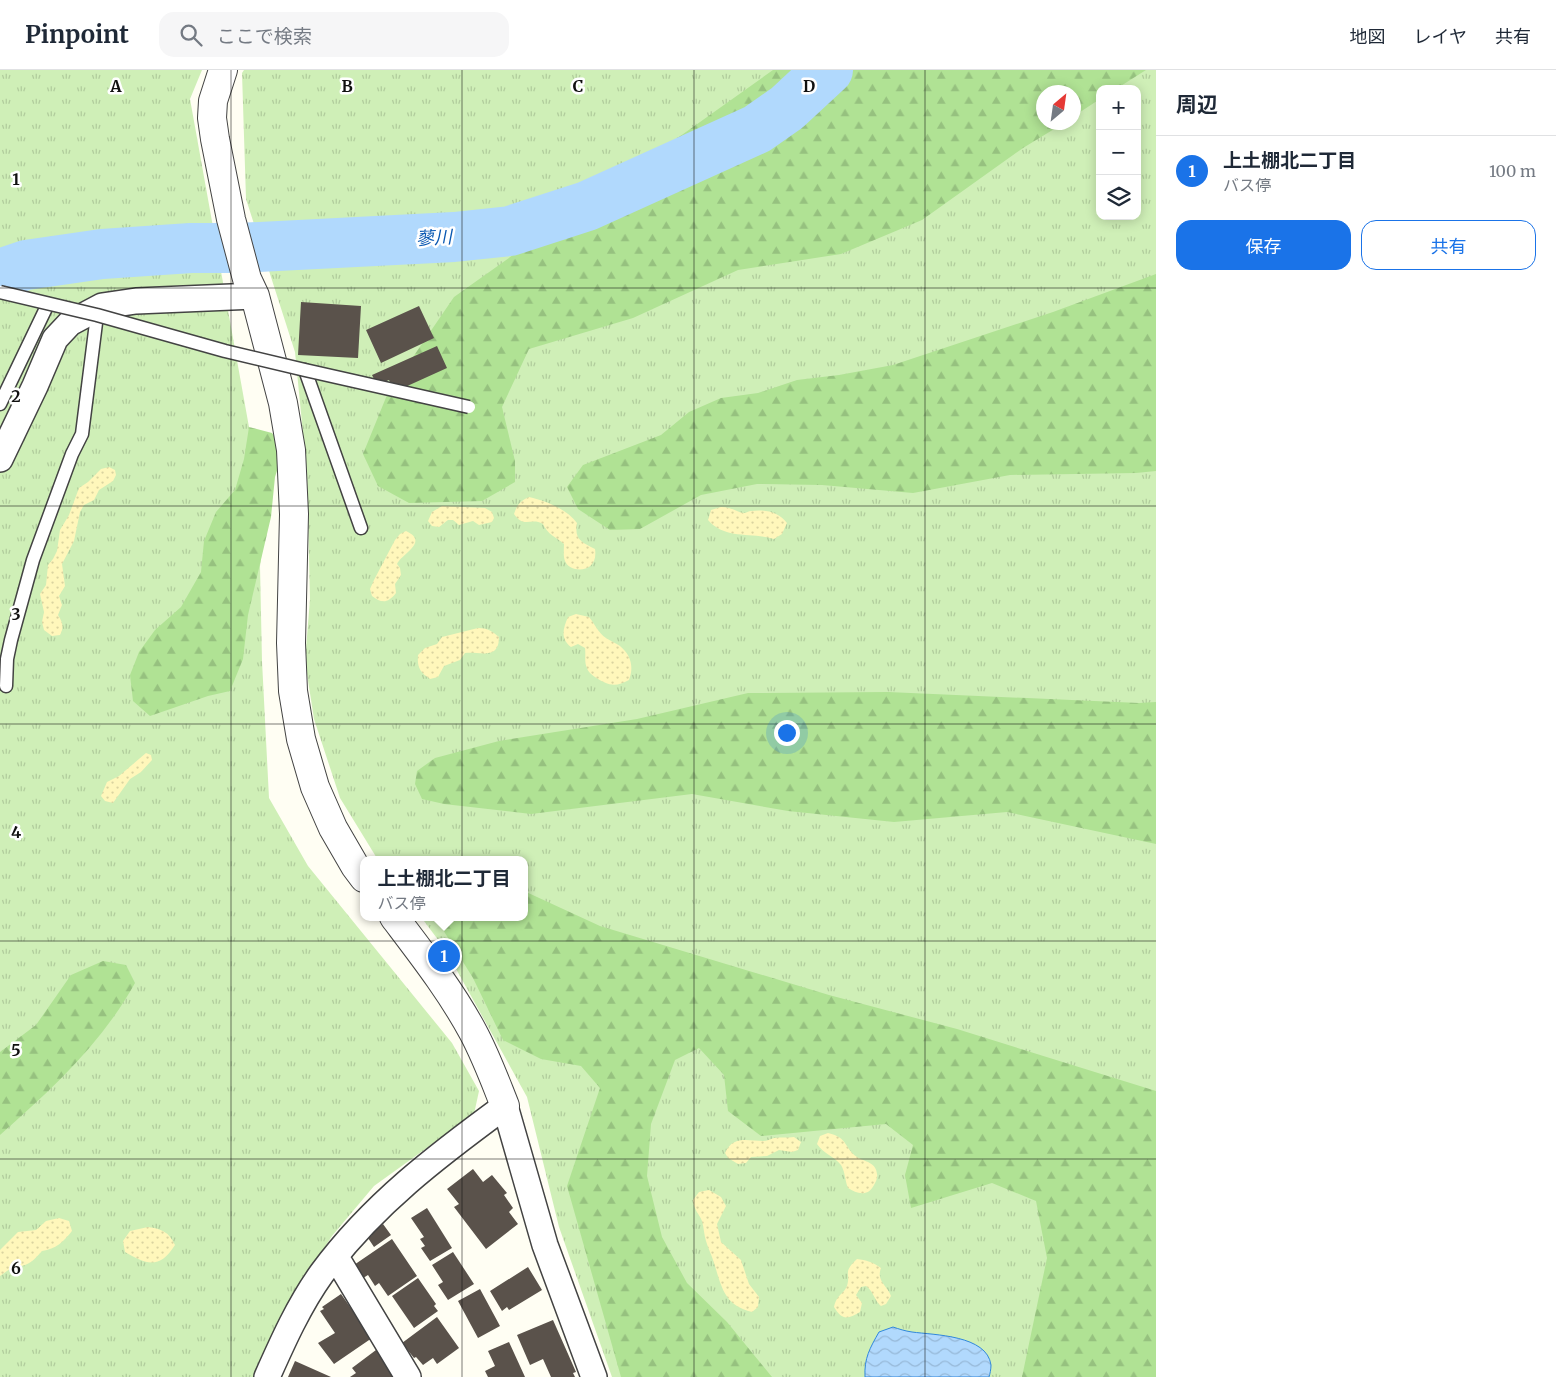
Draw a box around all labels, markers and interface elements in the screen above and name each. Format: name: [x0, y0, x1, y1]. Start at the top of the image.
search box: [159, 12, 509, 57]
text: Pinpoint: [25, 19, 129, 50]
icon: search: [177, 21, 205, 49]
text: ここで検索: [217, 24, 312, 48]
text: 地図: [1350, 25, 1386, 48]
text: レイヤ: [1414, 25, 1467, 48]
text: 共有: [1495, 25, 1531, 48]
text: A: [109, 76, 122, 96]
text: B: [341, 76, 353, 96]
text: C: [573, 76, 583, 96]
text: D: [803, 76, 815, 96]
north arrow: [1036, 85, 1081, 130]
map controls: [1096, 85, 1141, 220]
button: +: [1096, 85, 1141, 130]
text: 周辺: [1176, 91, 1218, 118]
button: −: [1096, 130, 1141, 175]
text: 上土棚北二丁目: [1223, 148, 1356, 172]
text: 1: [1188, 161, 1196, 181]
text: 100 m: [1489, 161, 1536, 181]
text: 1: [12, 169, 20, 189]
button: layers: [1096, 175, 1141, 220]
text: バス停: [1223, 175, 1271, 195]
button: 保存: [1176, 220, 1351, 270]
button: 共有: [1361, 220, 1536, 270]
water label: 蓼川: [415, 225, 455, 250]
text: 2: [11, 386, 21, 406]
text: 3: [11, 604, 21, 624]
your location: [774, 720, 800, 746]
text: 4: [11, 822, 21, 842]
popup: [360, 856, 528, 921]
text: 上土棚北二丁目: [377, 866, 511, 890]
text: バス停: [377, 893, 426, 913]
pin: 1: [428, 937, 460, 975]
text: 5: [11, 1040, 21, 1060]
text: 6: [11, 1258, 21, 1278]

